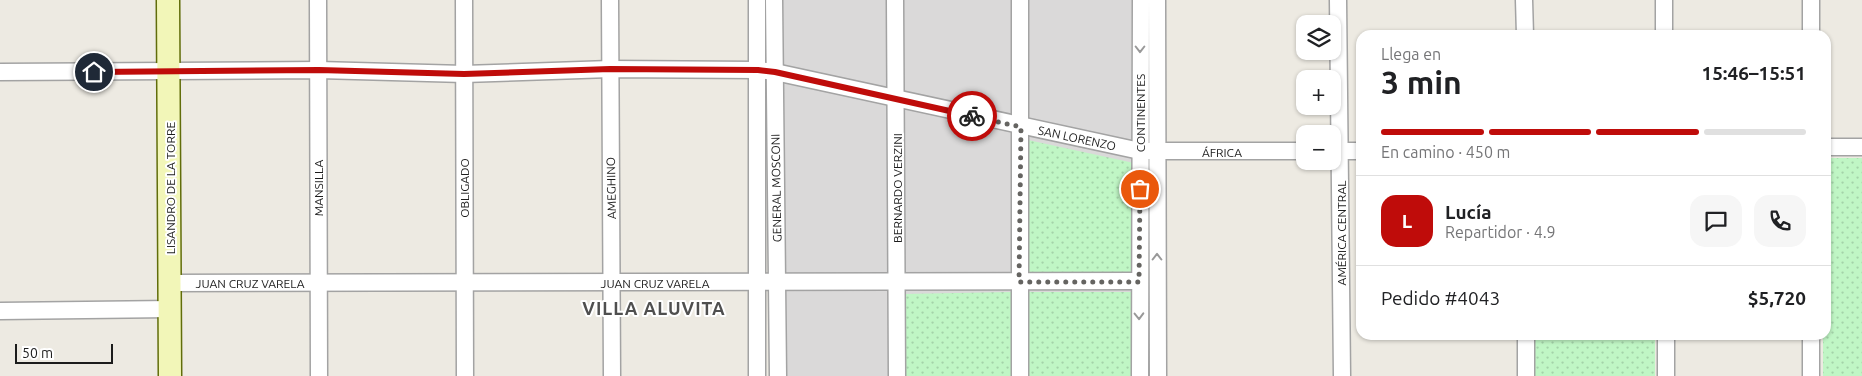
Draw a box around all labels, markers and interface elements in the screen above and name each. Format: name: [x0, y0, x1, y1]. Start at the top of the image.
map controls: [1296, 15, 1341, 170]
button: layers: [1296, 15, 1341, 60]
one-way arrow: [1135, 45, 1146, 53]
text: Llega en: [1381, 45, 1441, 63]
pin: [73, 51, 115, 93]
icon: home: [80, 58, 108, 86]
text: 15:46–15:51: [1701, 62, 1806, 84]
text: 3 min: [1381, 64, 1462, 100]
button: +: [1296, 70, 1341, 115]
street label: CONTINENTES: [1134, 74, 1147, 152]
courier: [947, 91, 997, 141]
icon: bike: [958, 102, 986, 130]
street label: LISANDRO DE LA TORRE: [164, 122, 177, 254]
street label: SAN LORENZO: [1037, 123, 1117, 153]
button: −: [1296, 125, 1341, 170]
street label: BERNARDO VERZINI: [891, 133, 904, 243]
street label: GENERAL MOSCONI: [769, 134, 783, 242]
text: En camino · 450 m: [1381, 143, 1510, 161]
street label: ÁFRICA: [1202, 146, 1242, 159]
street label: AMEGHINO: [604, 157, 618, 219]
street label: OBLIGADO: [458, 158, 471, 218]
street label: MANSILLA: [312, 160, 325, 216]
pin: [1119, 168, 1161, 210]
icon: bag: [1126, 175, 1154, 203]
street label: AMÉRICA CENTRAL: [1335, 181, 1348, 285]
button: chat: [1690, 195, 1742, 247]
button: phone: [1754, 195, 1806, 247]
text: Lucía: [1445, 201, 1492, 223]
text: L: [1402, 210, 1412, 232]
text: Repartidor · 4.9: [1445, 223, 1556, 241]
one-way arrow: [1152, 253, 1162, 261]
street label: JUAN CRUZ VARELA: [195, 277, 305, 290]
street label: JUAN CRUZ VARELA: [600, 277, 710, 290]
text: Pedido #4043: [1381, 287, 1500, 309]
text: $5,720: [1748, 287, 1806, 309]
district label: VILLA ALUVITA: [582, 298, 726, 318]
one-way arrow: [1134, 312, 1145, 320]
scale bar: [15, 341, 112, 364]
text: 50 m: [22, 345, 53, 361]

